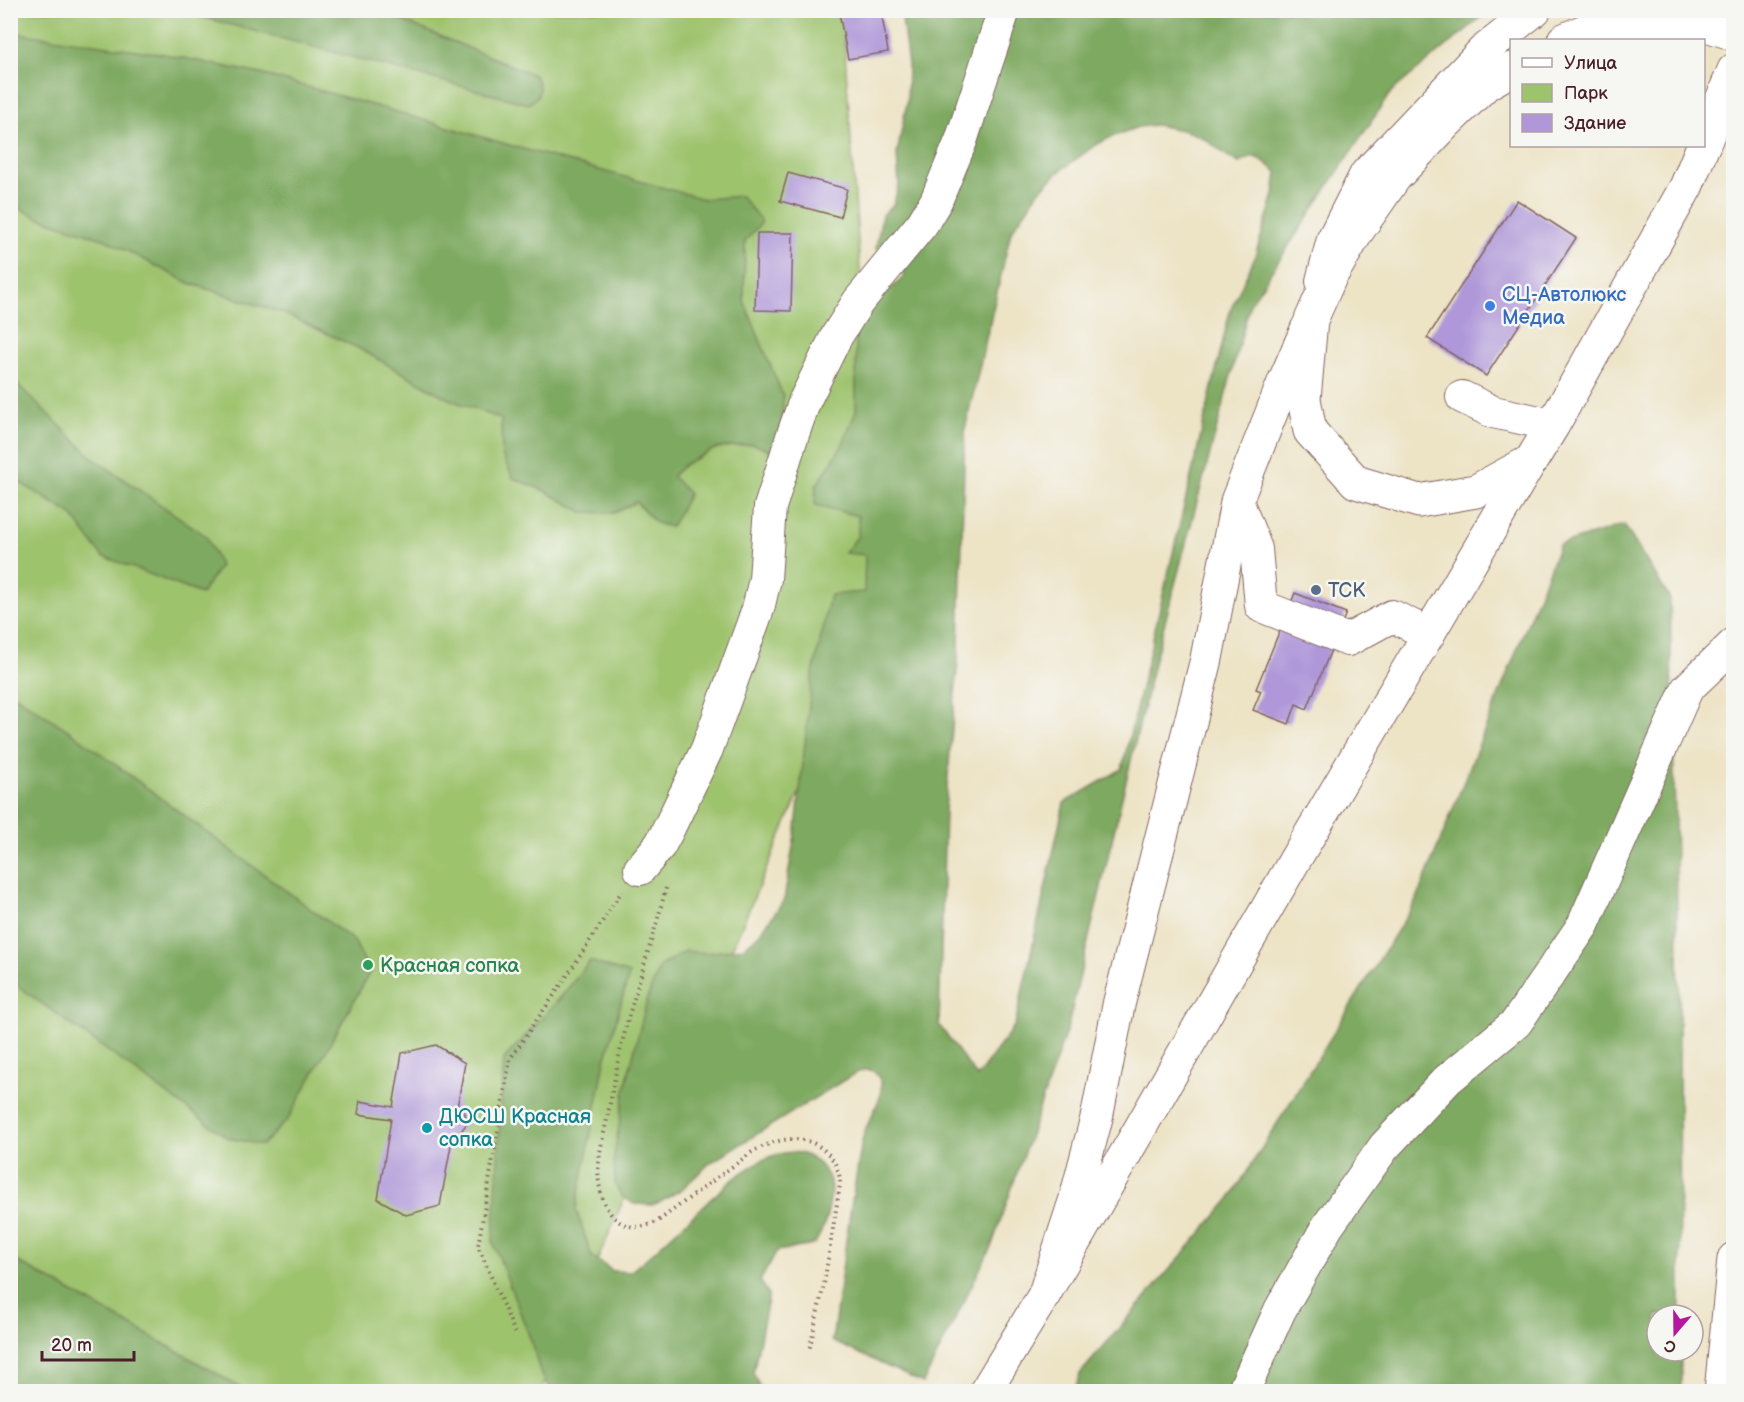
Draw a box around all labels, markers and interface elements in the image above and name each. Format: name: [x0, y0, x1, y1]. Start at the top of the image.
legend: [1510, 39, 1705, 147]
text: Улица: [1564, 53, 1618, 74]
text: Парк: [1564, 83, 1608, 104]
text: Здание: [1564, 113, 1626, 134]
place label: СЦ-Автолюкс Медиа: [1502, 283, 1626, 330]
marker: СЦ-Автолюкс Медиа: [1483, 299, 1497, 313]
place label: ТСК: [1328, 579, 1365, 603]
marker: ТСК: [1309, 583, 1323, 597]
place label: Красная сопка: [380, 954, 520, 978]
marker: Красная сопка: [361, 958, 375, 972]
place label: ДЮСШ Красная сопка: [439, 1105, 591, 1152]
marker: ДЮСШ Красная сопка: [420, 1121, 434, 1135]
north arrow: [1645, 1303, 1705, 1363]
scale bar: [42, 1324, 134, 1362]
text: 20 m: [51, 1335, 92, 1356]
text: С: [1662, 1335, 1679, 1357]

